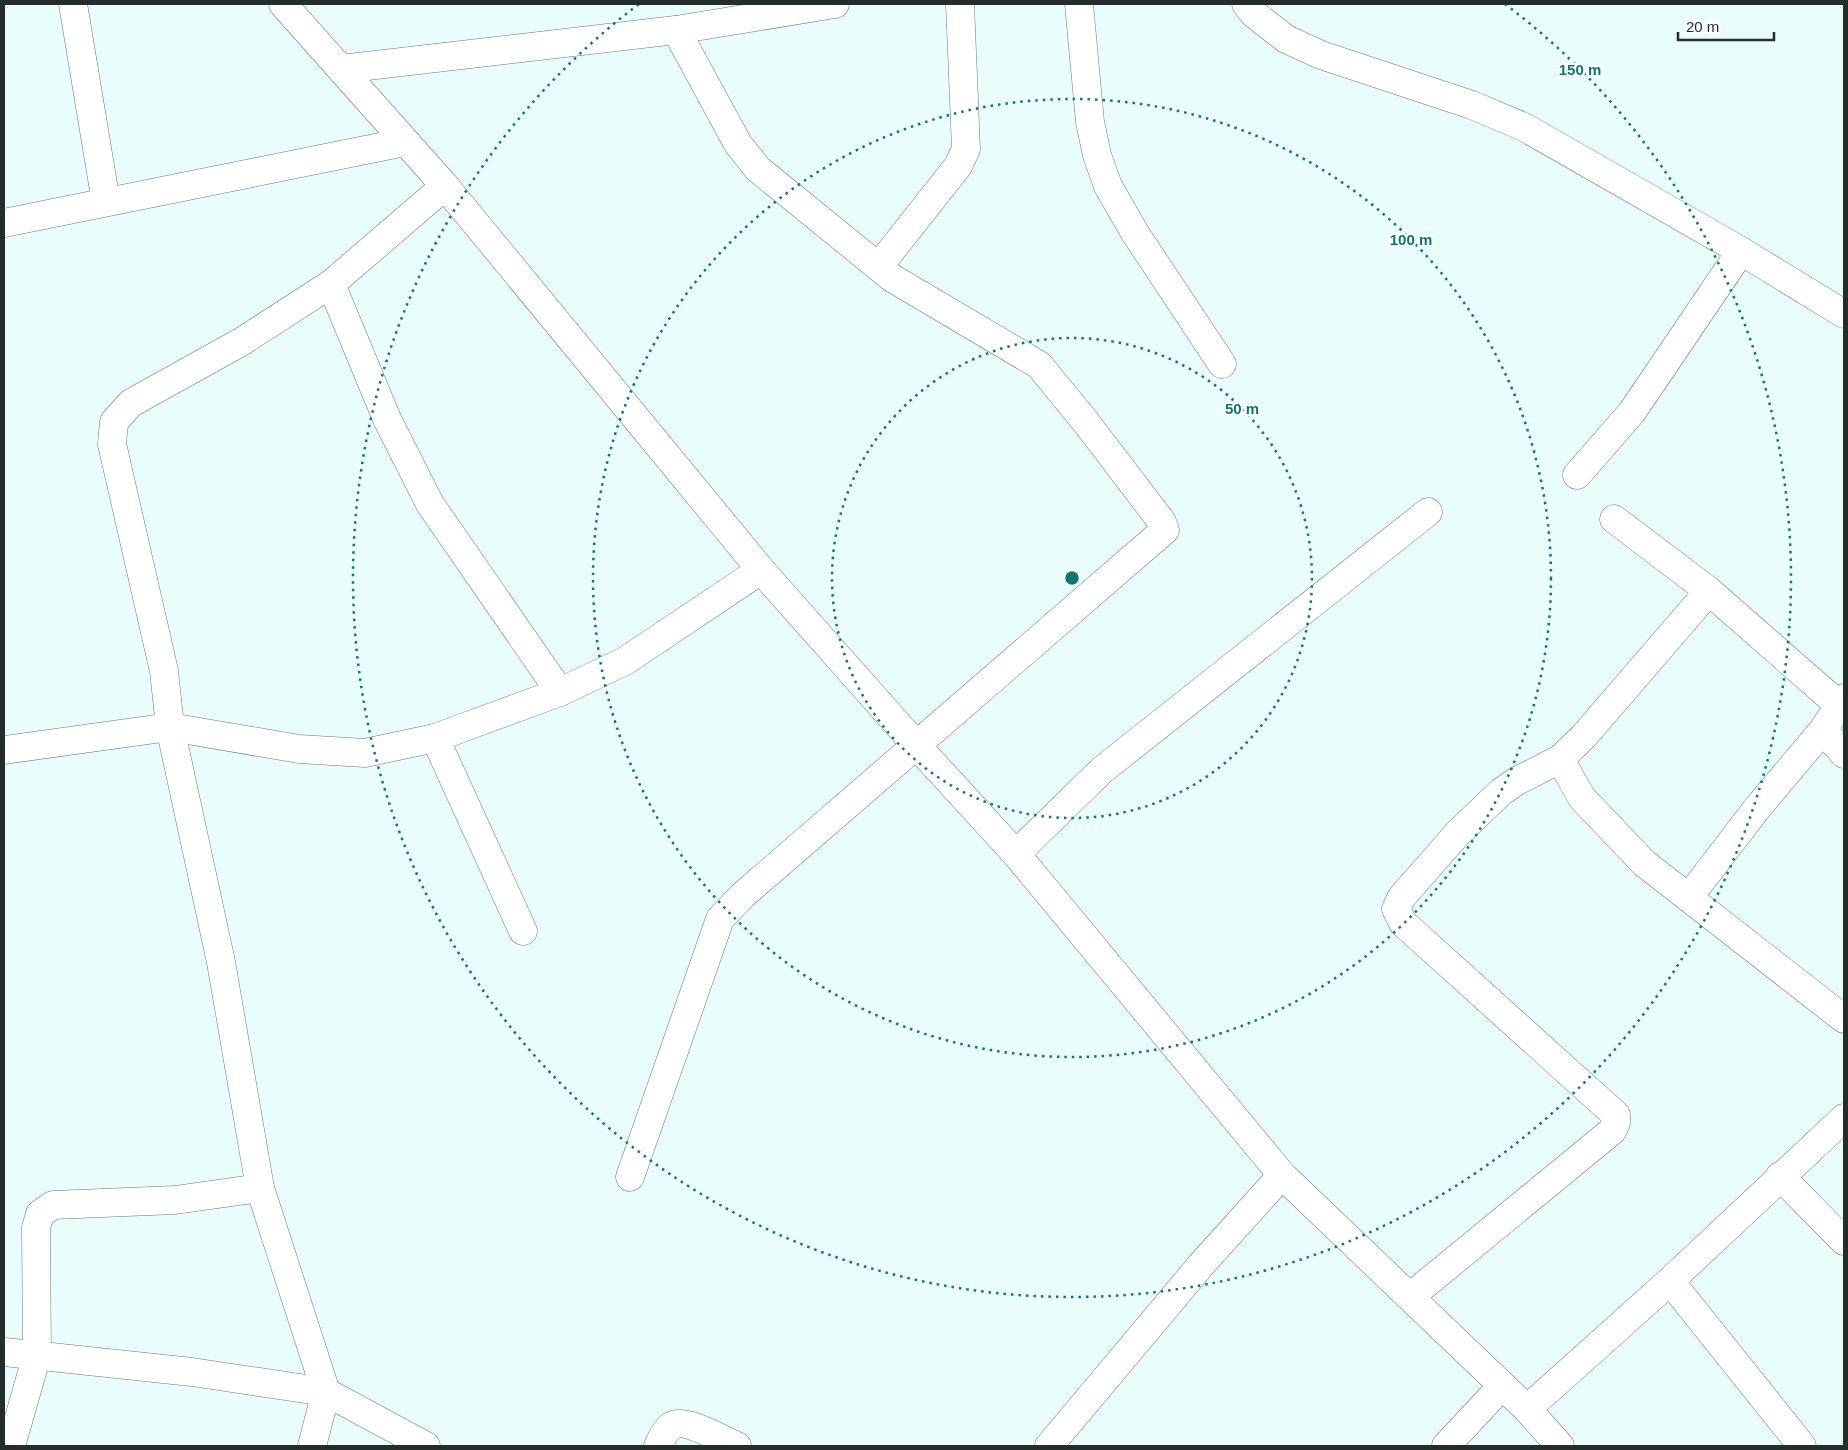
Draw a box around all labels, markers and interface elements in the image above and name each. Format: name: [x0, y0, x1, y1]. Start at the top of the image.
scale bar: [1678, 10, 1774, 42]
text: 20 m: [1686, 18, 1719, 35]
text: 150 m: [1559, 61, 1601, 78]
text: 100 m: [1390, 231, 1432, 248]
text: 50 m: [1225, 400, 1259, 417]
centre of rings: [1063, 569, 1081, 587]

